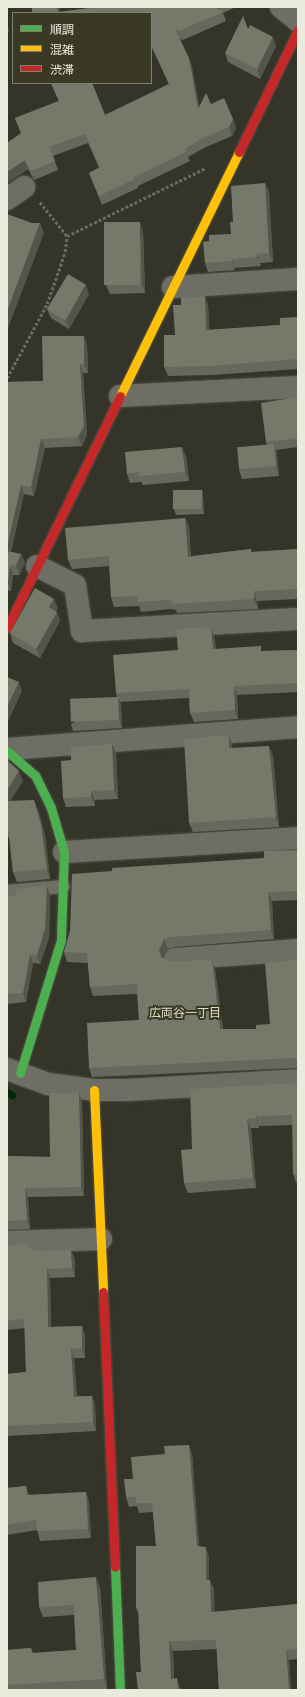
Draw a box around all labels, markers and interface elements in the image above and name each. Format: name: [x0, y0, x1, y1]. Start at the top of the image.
legend: [12, 12, 152, 84]
text: 順調: [50, 22, 74, 37]
text: 混雑: [50, 42, 74, 57]
text: 渋滞: [50, 62, 74, 77]
district label: 広両谷一丁目: [149, 1006, 221, 1020]

